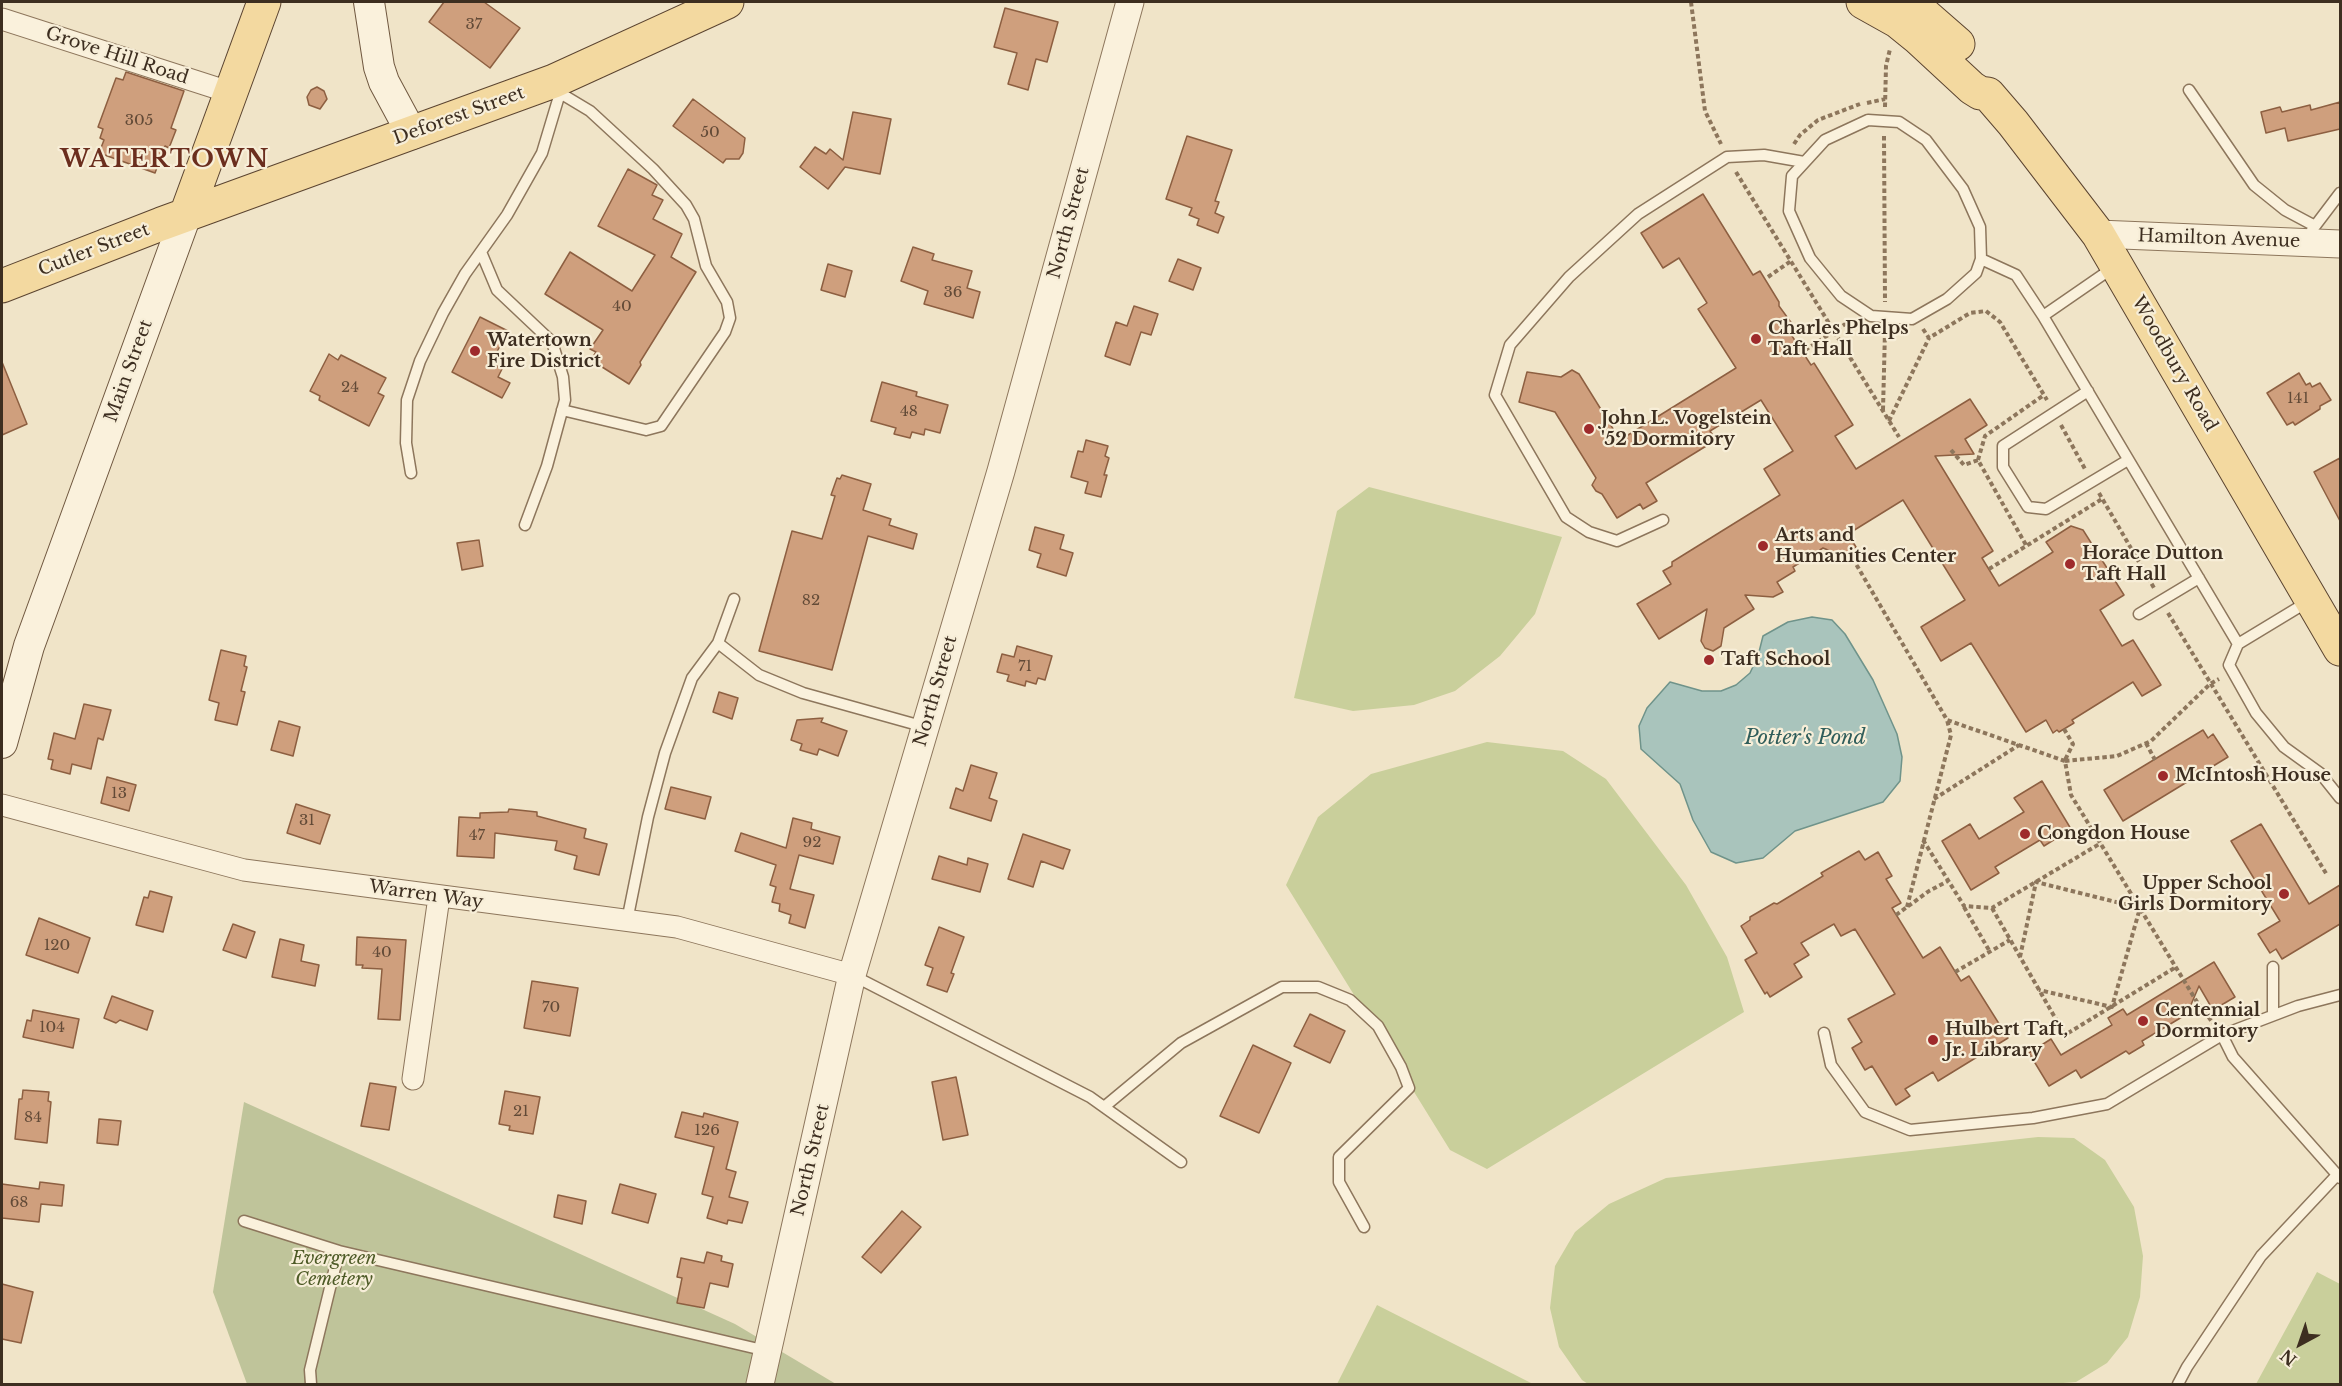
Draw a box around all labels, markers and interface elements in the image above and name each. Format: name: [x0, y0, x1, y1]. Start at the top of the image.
house number: 37: [466, 16, 482, 34]
street label: Grove Hill Road: [43, 23, 191, 89]
street label: Deforest Street: [390, 82, 528, 150]
house number: 305: [125, 112, 153, 130]
house number: 50: [700, 124, 720, 142]
district label: WATERTOWN: [60, 146, 270, 174]
street label: North Street: [1044, 165, 1094, 281]
street label: Cutler Street: [35, 219, 153, 281]
street label: Hamilton Avenue: [2137, 225, 2301, 253]
house number: 36: [944, 284, 962, 302]
street label: Woodbury Road: [2127, 293, 2221, 435]
house number: 40: [612, 298, 632, 316]
street label: Main Street: [100, 317, 158, 425]
place label: Charles Phelps Taft Hall: [1768, 318, 1909, 360]
place label: Watertown Fire District: [487, 330, 601, 372]
marker: Charles Phelps Taft Hall: [1749, 332, 1763, 346]
marker: Watertown Fire District: [468, 344, 482, 358]
house number: 24: [341, 379, 359, 397]
house number: 141: [2287, 390, 2309, 408]
house number: 48: [900, 403, 918, 421]
place label: John L. Vogelstein '52 Dormitory: [1601, 408, 1772, 450]
marker: John L. Vogelstein '52 Dormitory: [1582, 422, 1596, 436]
place label: Arts and Humanities Center: [1775, 525, 1956, 568]
marker: Arts and Humanities Center: [1756, 539, 1770, 553]
place label: Horace Dutton Taft Hall: [2082, 543, 2223, 586]
marker: Horace Dutton Taft Hall: [2063, 557, 2077, 571]
house number: 82: [802, 592, 820, 610]
street label: North Street: [910, 633, 962, 749]
place label: Taft School: [1721, 649, 1830, 671]
marker: Taft School: [1702, 653, 1716, 667]
house number: 71: [1018, 658, 1032, 676]
water label: Potter's Pond: [1744, 726, 1866, 750]
place label: McIntosh House: [2175, 765, 2331, 787]
marker: McIntosh House: [2156, 769, 2170, 783]
house number: 13: [111, 785, 127, 803]
house number: 31: [299, 812, 315, 830]
place label: Congdon House: [2037, 823, 2190, 845]
house number: 47: [469, 827, 485, 845]
marker: Congdon House: [2018, 827, 2032, 841]
house number: 92: [803, 834, 821, 852]
place label: Upper School Girls Dormitory: [2118, 873, 2272, 916]
street label: Warren Way: [368, 876, 484, 914]
marker: Upper School Girls Dormitory: [2277, 887, 2291, 901]
house number: 120: [44, 937, 70, 955]
house number: 40: [372, 944, 392, 962]
house number: 70: [542, 999, 560, 1017]
place label: Centennial Dormitory: [2155, 1000, 2260, 1042]
marker: Centennial Dormitory: [2136, 1014, 2150, 1028]
house number: 104: [39, 1019, 65, 1037]
place label: Hulbert Taft, Jr. Library: [1945, 1019, 2068, 1062]
marker: Hulbert Taft, Jr. Library: [1926, 1033, 1940, 1047]
street label: North Street: [788, 1102, 834, 1218]
house number: 21: [513, 1103, 529, 1121]
house number: 84: [24, 1109, 42, 1127]
house number: 126: [694, 1122, 720, 1140]
house number: 68: [10, 1194, 28, 1212]
park label: Evergreen Cemetery: [291, 1248, 377, 1290]
north arrow: [2270, 1314, 2330, 1374]
text: N: [2276, 1345, 2301, 1370]

